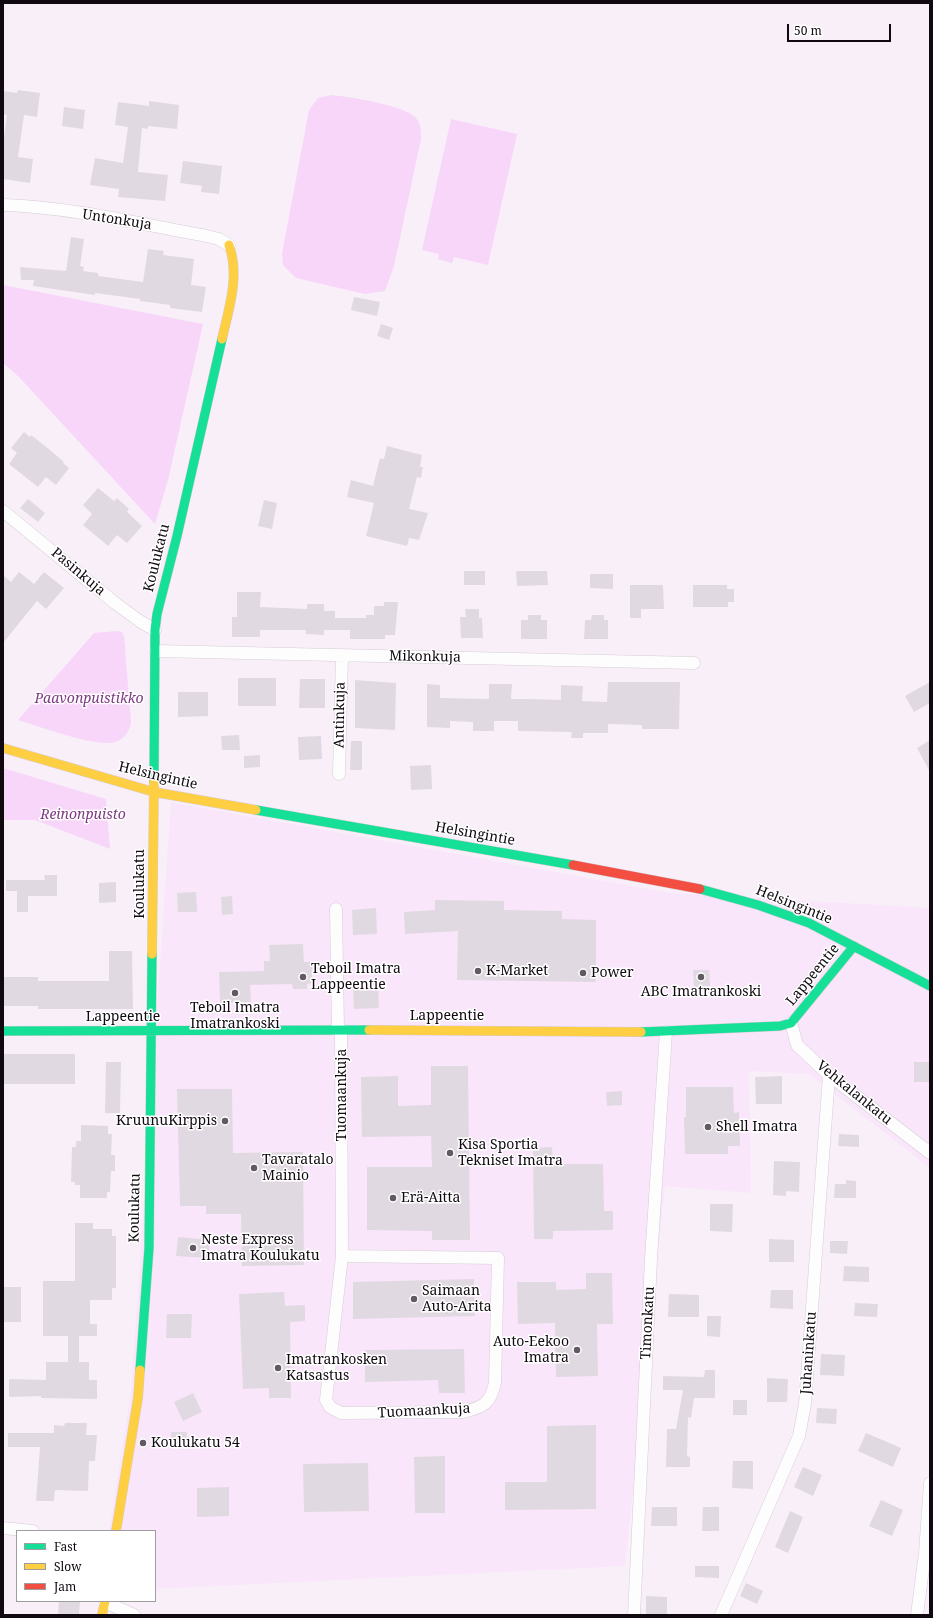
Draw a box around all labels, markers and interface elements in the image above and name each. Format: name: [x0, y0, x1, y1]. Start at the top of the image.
scale bar: [789, 16, 893, 42]
text: 50 m: [794, 22, 822, 39]
street label: Untonkuja: [81, 206, 153, 234]
street label: Koulukatu: [140, 522, 174, 594]
street label: Pasinkuja: [48, 545, 108, 599]
street label: Mikonkuja: [389, 648, 461, 666]
street label: Antinkuja: [331, 682, 349, 748]
park label: Paavonpuistikko: [34, 691, 144, 707]
street label: Helsingintie: [117, 759, 199, 793]
park label: Reinonpuisto: [40, 807, 126, 823]
street label: Helsingintie: [434, 819, 516, 849]
street label: Koulukatu: [132, 849, 148, 919]
street label: Helsingintie: [753, 882, 835, 928]
street label: Lappeentie: [783, 941, 843, 1009]
place label: Teboil Imatra Lappeentie: [311, 961, 401, 994]
place label: K-Market: [486, 963, 548, 979]
place label: Power: [591, 965, 634, 981]
marker: K-Market: [473, 966, 483, 976]
marker: Power: [578, 968, 588, 978]
marker: Teboil Imatra Lappeentie: [298, 972, 308, 982]
marker: ABC Imatrankoski: [696, 972, 706, 982]
place label: ABC Imatrankoski: [641, 984, 761, 1000]
marker: Teboil Imatra Imatrankoski: [230, 988, 240, 998]
place label: Teboil Imatra Imatrankoski: [190, 1000, 280, 1032]
street label: Lappeentie: [410, 1008, 484, 1024]
street label: Lappeentie: [86, 1009, 160, 1025]
street label: Tuomaankuja: [334, 1049, 350, 1141]
street label: Vehkalankatu: [813, 1057, 895, 1129]
place label: KruunuKirppis: [116, 1113, 217, 1129]
marker: KruunuKirppis: [220, 1116, 230, 1126]
place label: Shell Imatra: [716, 1119, 798, 1135]
marker: Shell Imatra: [703, 1122, 713, 1132]
place label: Kisa Sportia Tekniset Imatra: [458, 1137, 563, 1170]
marker: Kisa Sportia Tekniset Imatra: [445, 1148, 455, 1158]
place label: Tavaratalo Mainio: [262, 1152, 333, 1184]
marker: Tavaratalo Mainio: [249, 1163, 259, 1173]
street label: Koulukatu: [126, 1173, 144, 1243]
place label: Erä-Aitta: [401, 1190, 460, 1206]
marker: Erä-Aitta: [388, 1193, 398, 1203]
place label: Neste Express Imatra Koulukatu: [201, 1232, 320, 1264]
marker: Neste Express Imatra Koulukatu: [188, 1243, 198, 1253]
place label: Saimaan Auto-Arita: [422, 1283, 492, 1316]
street label: Timonkatu: [638, 1286, 658, 1360]
marker: Saimaan Auto-Arita: [409, 1294, 419, 1304]
street label: Juhaninkatu: [798, 1311, 820, 1395]
place label: Auto-Eekoo Imatra: [493, 1334, 569, 1366]
marker: Auto-Eekoo Imatra: [572, 1345, 582, 1355]
place label: Imatrankosken Katsastus: [286, 1352, 387, 1384]
marker: Imatrankosken Katsastus: [273, 1363, 283, 1373]
street label: Tuomaankuja: [377, 1400, 471, 1422]
place label: Koulukatu 54: [151, 1435, 240, 1451]
marker: Koulukatu 54: [138, 1438, 148, 1448]
legend: [16, 1530, 156, 1602]
text: Fast: [54, 1538, 77, 1555]
text: Slow: [54, 1558, 82, 1575]
text: Jam: [54, 1578, 76, 1595]

